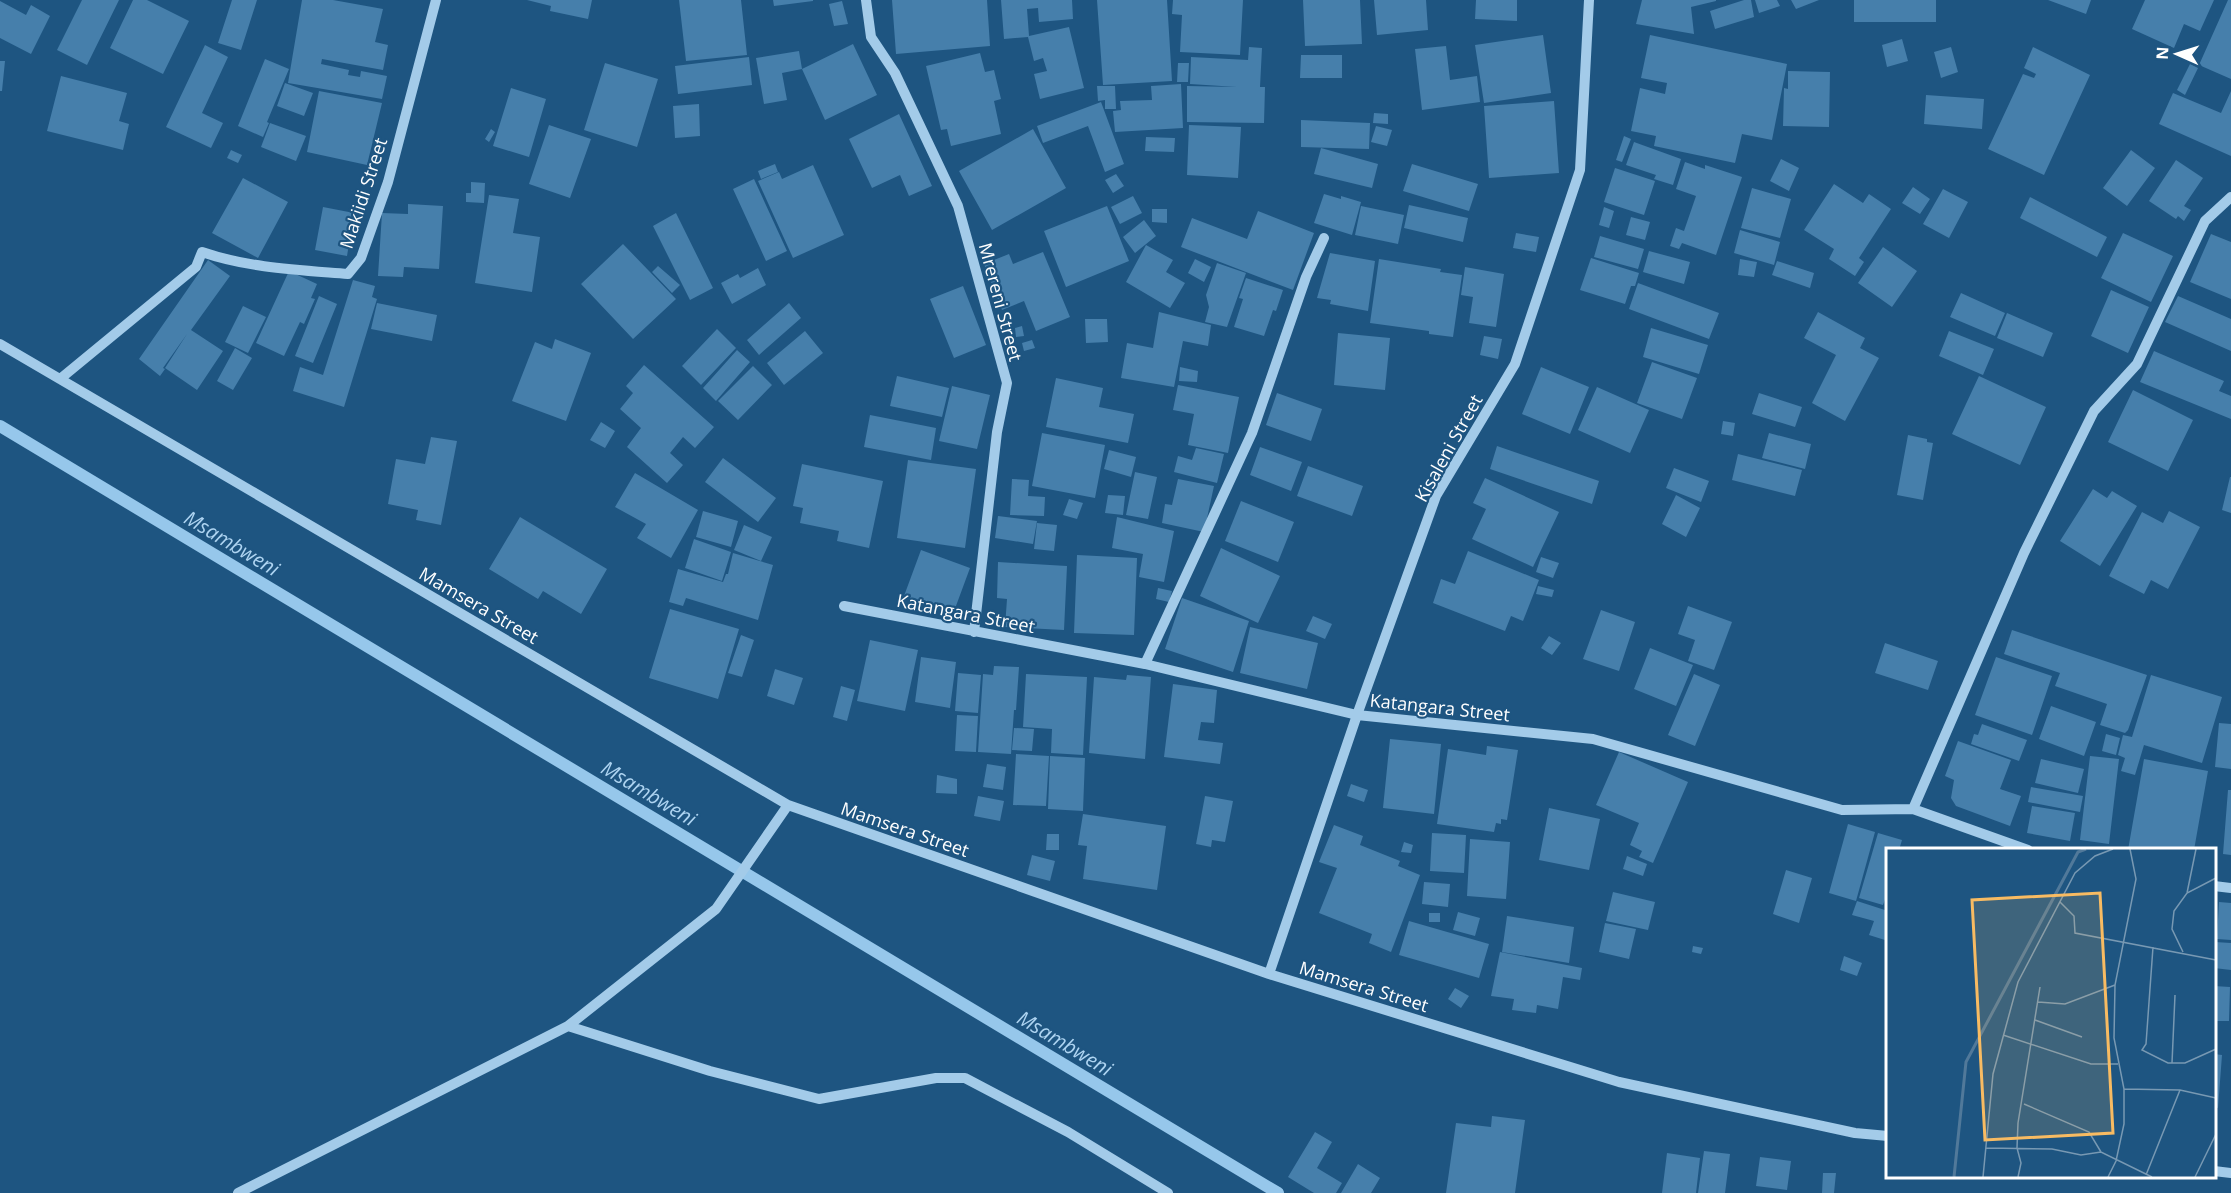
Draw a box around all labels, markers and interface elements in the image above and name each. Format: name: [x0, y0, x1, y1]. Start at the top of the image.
north arrow: [2147, 24, 2207, 84]
text: N: [2151, 46, 2173, 60]
street label: Makiidi Street: [334, 134, 392, 252]
street label: Mrereni Street: [974, 240, 1028, 364]
street label: Kisaleni Street: [1409, 390, 1487, 506]
water label: Msambweni: [179, 504, 285, 582]
street label: Mamsera Street: [415, 561, 543, 649]
street label: Katangara Street: [895, 588, 1037, 638]
street label: Katangara Street: [1369, 688, 1511, 726]
water label: Msambweni: [596, 754, 702, 832]
street label: Mamsera Street: [838, 796, 972, 862]
inset map: [1886, 848, 2216, 1178]
street label: Mamsera Street: [1296, 955, 1432, 1017]
water label: Msambweni: [1012, 1004, 1118, 1082]

